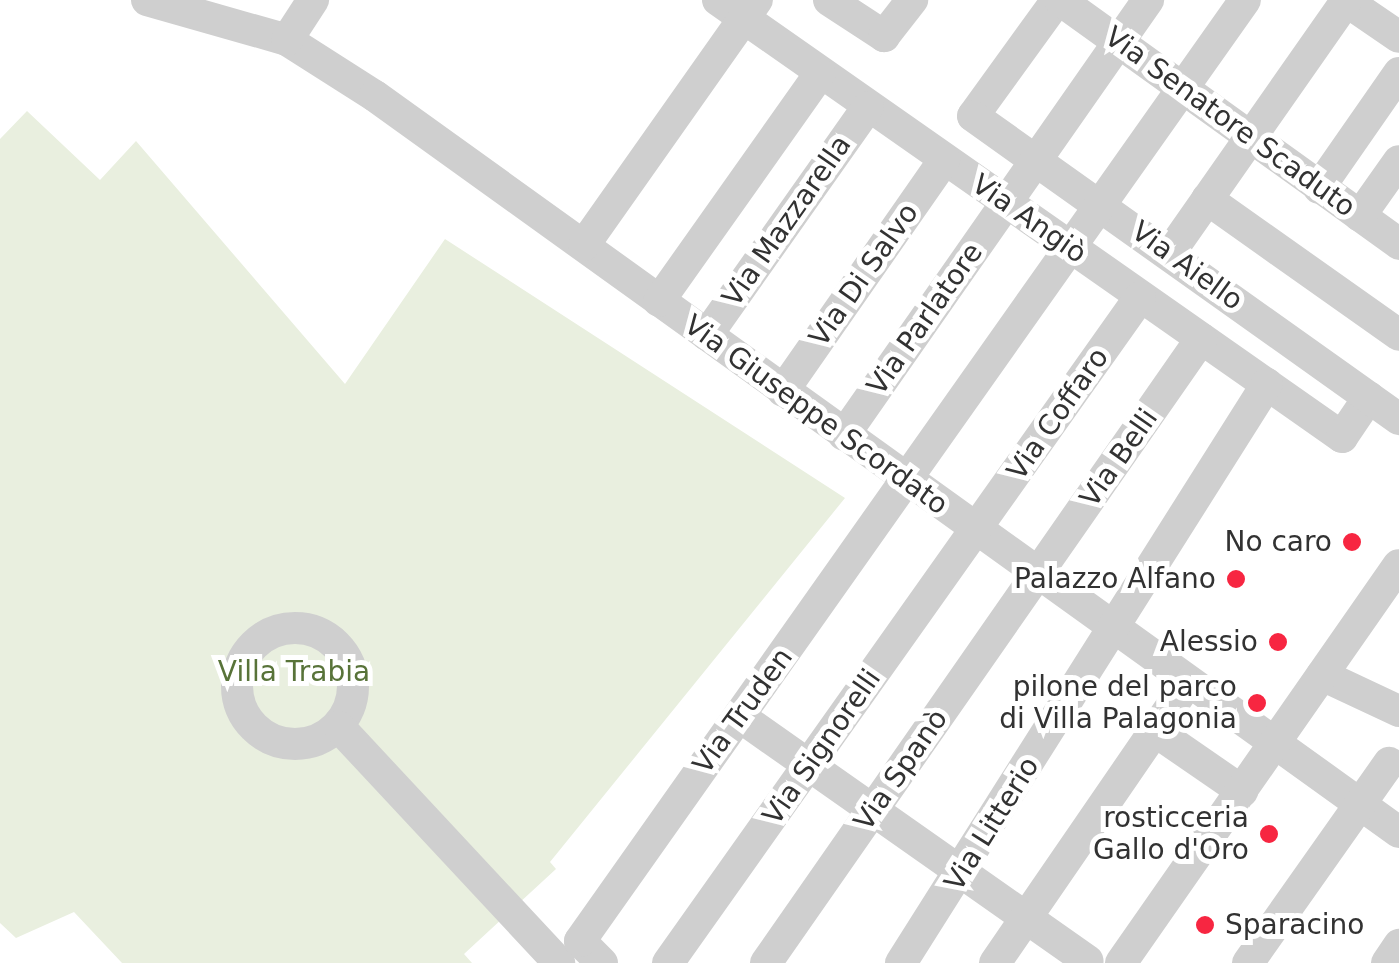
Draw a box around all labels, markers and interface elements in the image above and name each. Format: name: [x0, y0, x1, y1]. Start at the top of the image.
street label: Via Senatore Scaduto: [1098, 20, 1362, 224]
street label: Via Mazzarella: [716, 129, 858, 313]
street label: Via Angiò: [965, 167, 1093, 271]
street label: Via Di Salvo: [802, 197, 926, 353]
street label: Via Aiello: [1125, 214, 1249, 318]
street label: Via Parlatore: [860, 237, 990, 401]
street label: Via Giuseppe Scordato: [678, 308, 954, 522]
street label: Via Coffaro: [1000, 341, 1116, 487]
street label: Via Belli: [1073, 402, 1165, 514]
place label: No caro: [1224, 525, 1332, 559]
marker: No caro: [1341, 531, 1363, 553]
place label: Palazzo Alfano: [1014, 562, 1216, 596]
marker: Palazzo Alfano: [1225, 568, 1247, 590]
place label: Alessio: [1160, 625, 1258, 659]
marker: Alessio: [1267, 631, 1289, 653]
street label: Via Truden: [686, 642, 800, 780]
park label: Villa Trabia: [218, 655, 370, 689]
street label: Via Signorelli: [756, 663, 888, 831]
place label: pilone del parco di Villa Palagonia: [999, 670, 1237, 736]
marker: pilone del parco di Villa Palagonia: [1246, 692, 1268, 714]
street label: Via Spanò: [847, 703, 955, 837]
street label: Via Litterio: [938, 751, 1046, 897]
place label: rosticceria Gallo d'Oro: [1093, 801, 1249, 867]
marker: rosticceria Gallo d'Oro: [1258, 823, 1280, 845]
place label: Sparacino: [1225, 908, 1364, 942]
marker: Sparacino: [1194, 914, 1216, 936]

